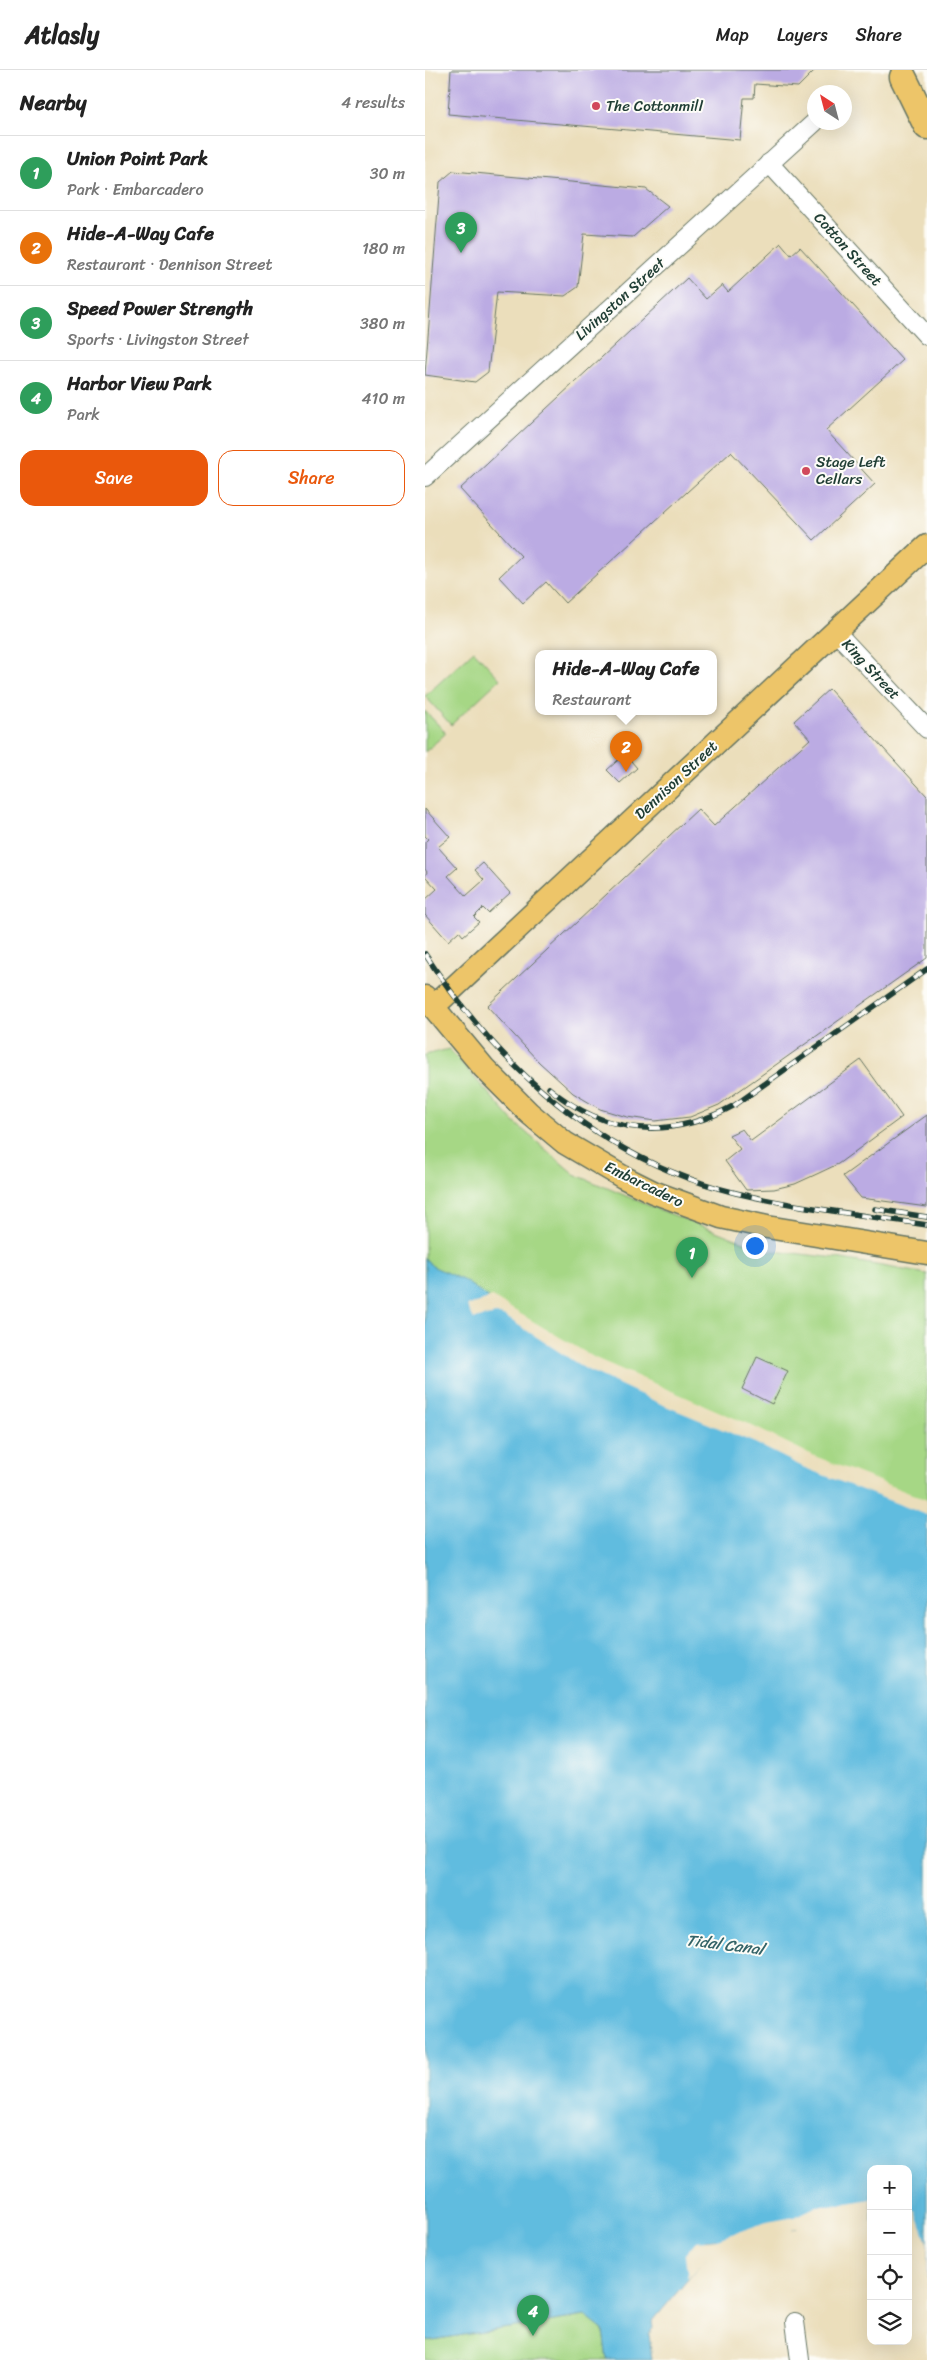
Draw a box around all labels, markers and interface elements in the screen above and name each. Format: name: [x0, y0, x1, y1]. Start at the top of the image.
text: Atlasly: [25, 14, 99, 56]
text: Map: [716, 19, 749, 51]
text: Layers: [777, 19, 828, 51]
text: Share: [856, 19, 902, 51]
text: Nearby: [20, 84, 86, 122]
north arrow: [807, 85, 852, 130]
text: 4 results: [341, 88, 405, 117]
place label: The Cottonmill: [606, 93, 704, 119]
marker: The Cottonmill: [590, 100, 602, 112]
text: Union Point Park: [67, 142, 208, 175]
text: 1: [33, 159, 39, 188]
text: 30 m: [370, 159, 405, 188]
text: Park · Embarcadero: [67, 175, 204, 204]
street label: Cotton Street: [807, 206, 889, 292]
pin: 3: [445, 212, 477, 253]
text: Hide-A-Way Cafe: [67, 217, 214, 250]
text: 2: [31, 234, 41, 263]
text: 180 m: [362, 234, 405, 263]
text: Restaurant · Dennison Street: [67, 250, 272, 279]
street label: Livingston Street: [569, 250, 672, 347]
text: Speed Power Strength: [67, 292, 253, 325]
text: 3: [32, 309, 40, 338]
text: 380 m: [360, 309, 405, 338]
text: Sports · Livingston Street: [67, 325, 249, 354]
text: Harbor View Park: [67, 367, 212, 400]
text: 4: [31, 384, 41, 413]
text: 410 m: [362, 384, 405, 413]
text: Park: [67, 400, 100, 429]
place label: Stage Left Cellars: [816, 449, 886, 492]
button: Save: [20, 450, 208, 506]
button: Share: [218, 450, 405, 506]
marker: Stage Left Cellars: [800, 465, 812, 477]
street label: King Street: [835, 632, 907, 706]
popup: [535, 650, 717, 715]
text: Hide-A-Way Cafe: [553, 652, 699, 685]
text: Restaurant: [553, 685, 632, 714]
pin: 2: [610, 731, 642, 772]
street label: Dennison Street: [628, 734, 724, 826]
street label: Embarcadero: [600, 1154, 688, 1215]
your location: [742, 1233, 768, 1259]
pin: 1: [676, 1237, 708, 1278]
water label: Tidal Canal: [685, 1925, 769, 1964]
map controls: [867, 2165, 912, 2345]
button: +: [867, 2165, 912, 2210]
button: −: [867, 2210, 912, 2255]
button: locate: [867, 2255, 912, 2300]
pin: 4: [517, 2295, 549, 2336]
button: layers: [867, 2300, 912, 2345]

